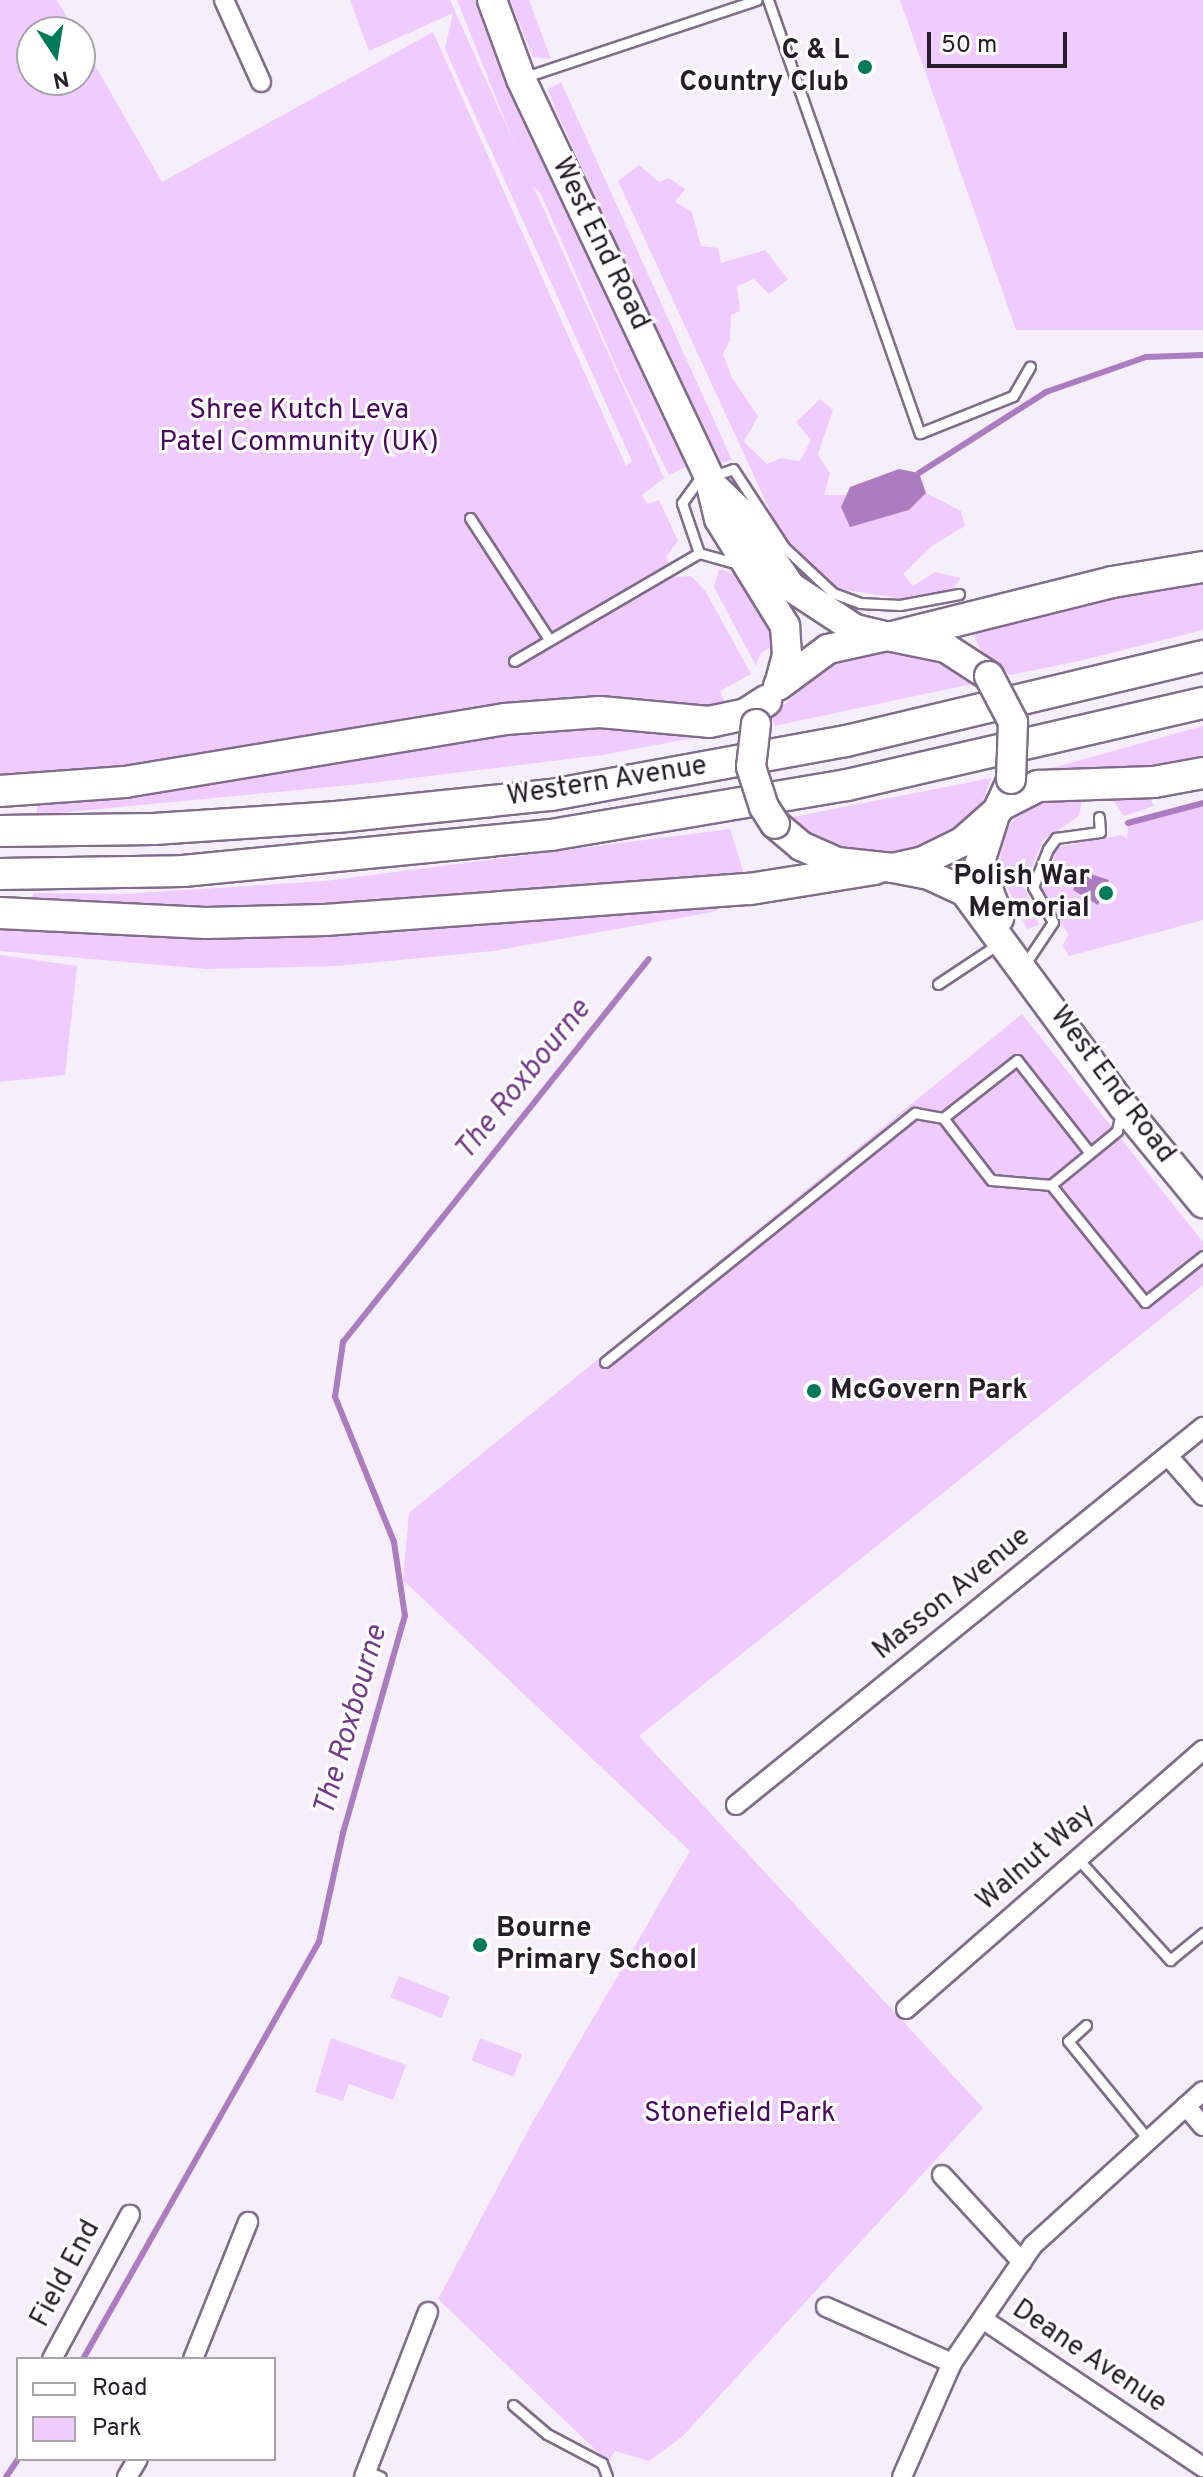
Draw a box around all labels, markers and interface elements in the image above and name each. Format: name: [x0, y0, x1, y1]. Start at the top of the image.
north arrow: [16, 16, 96, 96]
scale bar: [931, 16, 1071, 66]
text: 50 m: [941, 31, 997, 61]
place label: C & L Country Club: [679, 34, 849, 100]
marker: C & L Country Club: [856, 58, 874, 76]
text: N: [50, 63, 71, 93]
street label: West End Road: [544, 152, 656, 336]
park label: Shree Kutch Leva Patel Community (UK): [159, 394, 439, 460]
street label: Western Avenue: [504, 750, 710, 814]
place label: Polish War Memorial: [953, 860, 1090, 926]
marker: Polish War Memorial: [1097, 884, 1115, 902]
water label: The Roxbourne: [448, 993, 600, 1169]
street label: West End Road: [1042, 1000, 1182, 1170]
place label: McGovern Park: [830, 1374, 1028, 1408]
marker: McGovern Park: [805, 1382, 823, 1400]
street label: Masson Avenue: [866, 1520, 1038, 1668]
water label: The Roxbourne: [308, 1622, 396, 1820]
street label: Walnut Way: [970, 1797, 1102, 1919]
place label: Bourne Primary School: [496, 1912, 697, 1978]
marker: Bourne Primary School: [471, 1936, 489, 1954]
park label: Stonefield Park: [644, 2097, 836, 2131]
street label: Field End: [24, 2215, 108, 2333]
street label: Deane Avenue: [1005, 2293, 1173, 2421]
legend: [16, 2357, 276, 2461]
text: Road: [92, 2374, 148, 2404]
text: Park: [92, 2414, 142, 2444]

